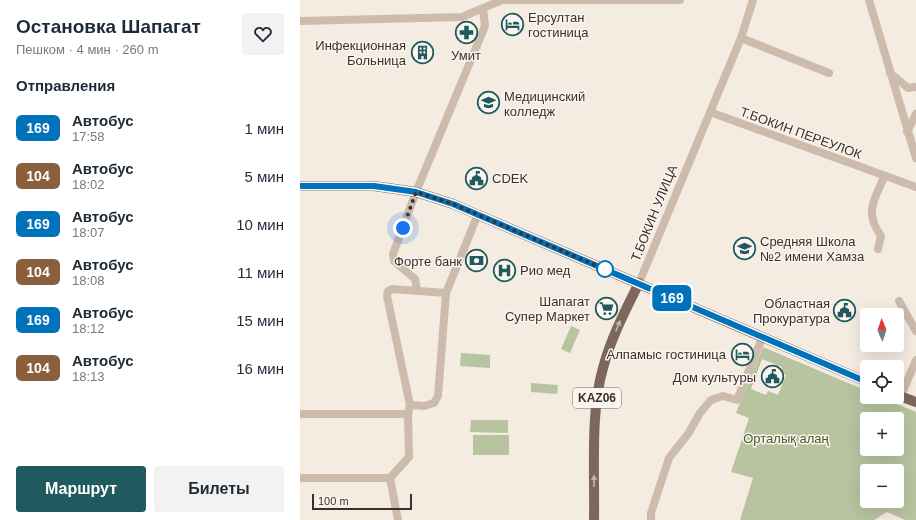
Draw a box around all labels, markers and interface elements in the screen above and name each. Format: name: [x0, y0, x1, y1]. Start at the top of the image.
place label: Ерсултан гостиница: [528, 10, 589, 40]
hotel icon: Ерсултан гостиница: [500, 11, 526, 37]
button: heart: [242, 13, 284, 55]
text: Остановка Шапагат: [16, 16, 201, 37]
pharmacy icon: Умит: [453, 20, 479, 46]
place label: Инфекционная Больница: [315, 38, 407, 68]
building icon: Инфекционная Больница: [409, 39, 435, 65]
text: Пешком · 4 мин · 260 m: [16, 42, 158, 57]
place label: Умит: [451, 48, 481, 63]
text: Отправления: [16, 77, 115, 94]
place label: Медицинский колледж: [504, 89, 585, 119]
school or university icon: Медицинский колледж: [475, 90, 501, 116]
street label: Т.БОКИН ПЕРЕУЛОК: [738, 104, 864, 162]
text: Автобус: [72, 112, 134, 129]
text: 169: [26, 120, 50, 136]
text: 1 мин: [245, 120, 284, 137]
text: 17:58: [72, 129, 105, 144]
text: Автобус: [72, 160, 134, 177]
street label: Т.БОКИН УЛИЦА: [628, 162, 680, 263]
public building icon: CDEK: [464, 165, 490, 191]
text: 104: [26, 168, 50, 184]
text: 5 мин: [245, 168, 284, 185]
place label: CDEK: [492, 171, 528, 186]
text: 18:02: [72, 177, 105, 192]
text: Автобус: [72, 208, 134, 225]
text: 169: [26, 216, 50, 232]
text: 10 мин: [236, 216, 284, 233]
your location: [393, 218, 413, 238]
text: 18:07: [72, 225, 105, 240]
place label: Средняя Школа №2 имени Хамза: [760, 234, 865, 264]
school or university icon: Средняя Школа №2 имени Хамза: [731, 235, 757, 261]
bank icon: Форте банк: [464, 248, 490, 274]
place label: Форте банк: [394, 254, 462, 269]
text: Автобус: [72, 256, 134, 273]
hospital icon: Рио мед: [492, 257, 518, 283]
unlabelled marker: [596, 260, 614, 278]
place label: Рио мед: [520, 263, 571, 278]
text: 104: [26, 264, 50, 280]
text: 11 мин: [237, 264, 284, 281]
text: 18:08: [72, 273, 105, 288]
line badge: 169: [649, 285, 695, 311]
text: 169: [660, 290, 684, 306]
place label: Шапагат Супер Маркет: [505, 294, 590, 324]
supermarket icon: Шапагат Супер Маркет: [593, 295, 619, 321]
place label: Областная Прокуратура: [753, 296, 831, 326]
public building icon: Областная Прокуратура: [832, 297, 858, 323]
text: Автобус: [72, 304, 134, 321]
north arrow: [860, 308, 904, 352]
map controls: [860, 308, 904, 508]
text: 169: [26, 312, 50, 328]
text: 15 мин: [236, 312, 284, 329]
one-way arrow: [616, 320, 622, 332]
text: 18:12: [72, 321, 105, 336]
hotel icon: Алпамыс гостиница: [729, 341, 755, 367]
place label: Алпамыс гостиница: [607, 347, 727, 362]
text: Автобус: [72, 352, 134, 369]
text: 104: [26, 360, 50, 376]
text: 16 мин: [236, 360, 284, 377]
button: locate: [860, 360, 904, 404]
public building icon: Дом культуры: [759, 364, 785, 390]
text: 18:13: [72, 369, 105, 384]
place label: Дом культуры: [673, 370, 756, 385]
road number: KАZ06: [573, 388, 621, 408]
button: +: [860, 412, 904, 456]
park label: Орталық алаң: [743, 431, 830, 446]
button: −: [860, 464, 904, 508]
button: Маршрут: [16, 466, 146, 512]
button: Билеты: [154, 466, 284, 512]
one-way arrow: [591, 475, 598, 487]
scale bar: [312, 492, 412, 511]
text: 100 m: [318, 495, 349, 507]

